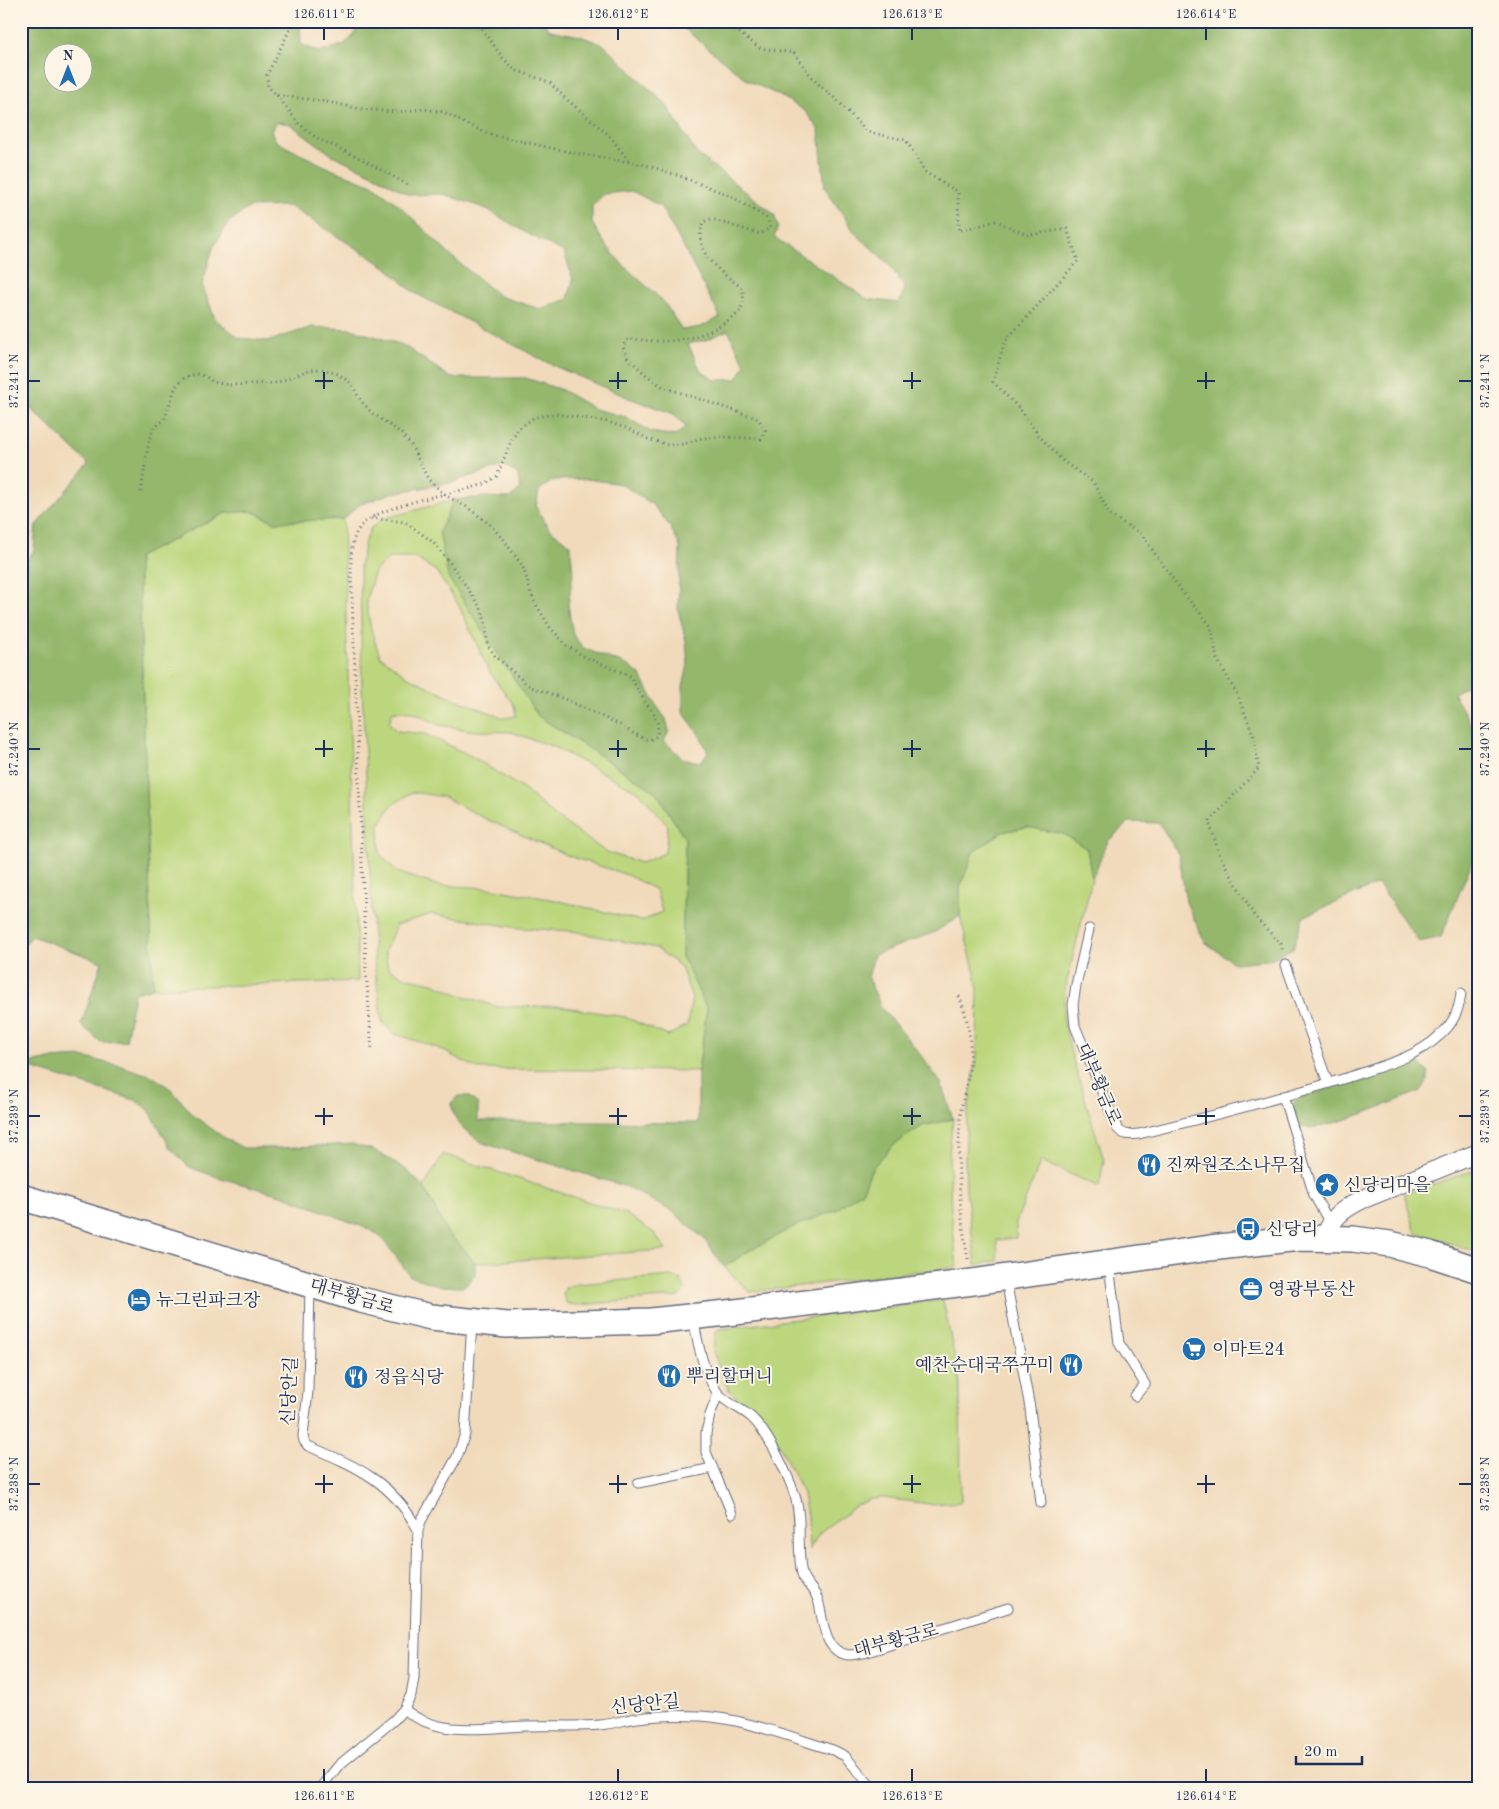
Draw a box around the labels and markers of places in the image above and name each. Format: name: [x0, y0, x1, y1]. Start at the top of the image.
restaurant icon: 진짜원조소나무집: [1136, 1152, 1162, 1178]
place label: 진짜원조소나무집: [1166, 1156, 1305, 1175]
place icon: 신당리마을: [1314, 1172, 1340, 1198]
place label: 신당리마을: [1344, 1176, 1432, 1195]
bus stop icon: 신당리: [1235, 1216, 1261, 1242]
place label: 신당리: [1266, 1220, 1318, 1239]
office icon: 영광부동산: [1238, 1276, 1264, 1302]
place label: 영광부동산: [1268, 1280, 1356, 1299]
hotel icon: 뉴그린파크장: [126, 1287, 152, 1313]
place label: 뉴그린파크장: [156, 1291, 261, 1310]
supermarket icon: 이마트24: [1181, 1336, 1207, 1362]
place label: 이마트24: [1212, 1340, 1285, 1359]
restaurant icon: 예찬순대국쭈꾸미: [1058, 1352, 1084, 1378]
place label: 예찬순대국쭈꾸미: [915, 1356, 1054, 1375]
restaurant icon: 뿌리할머니: [656, 1363, 682, 1389]
restaurant icon: 정읍식당: [343, 1364, 369, 1390]
place label: 뿌리할머니: [686, 1366, 773, 1386]
place label: 정읍식당: [374, 1368, 444, 1387]

